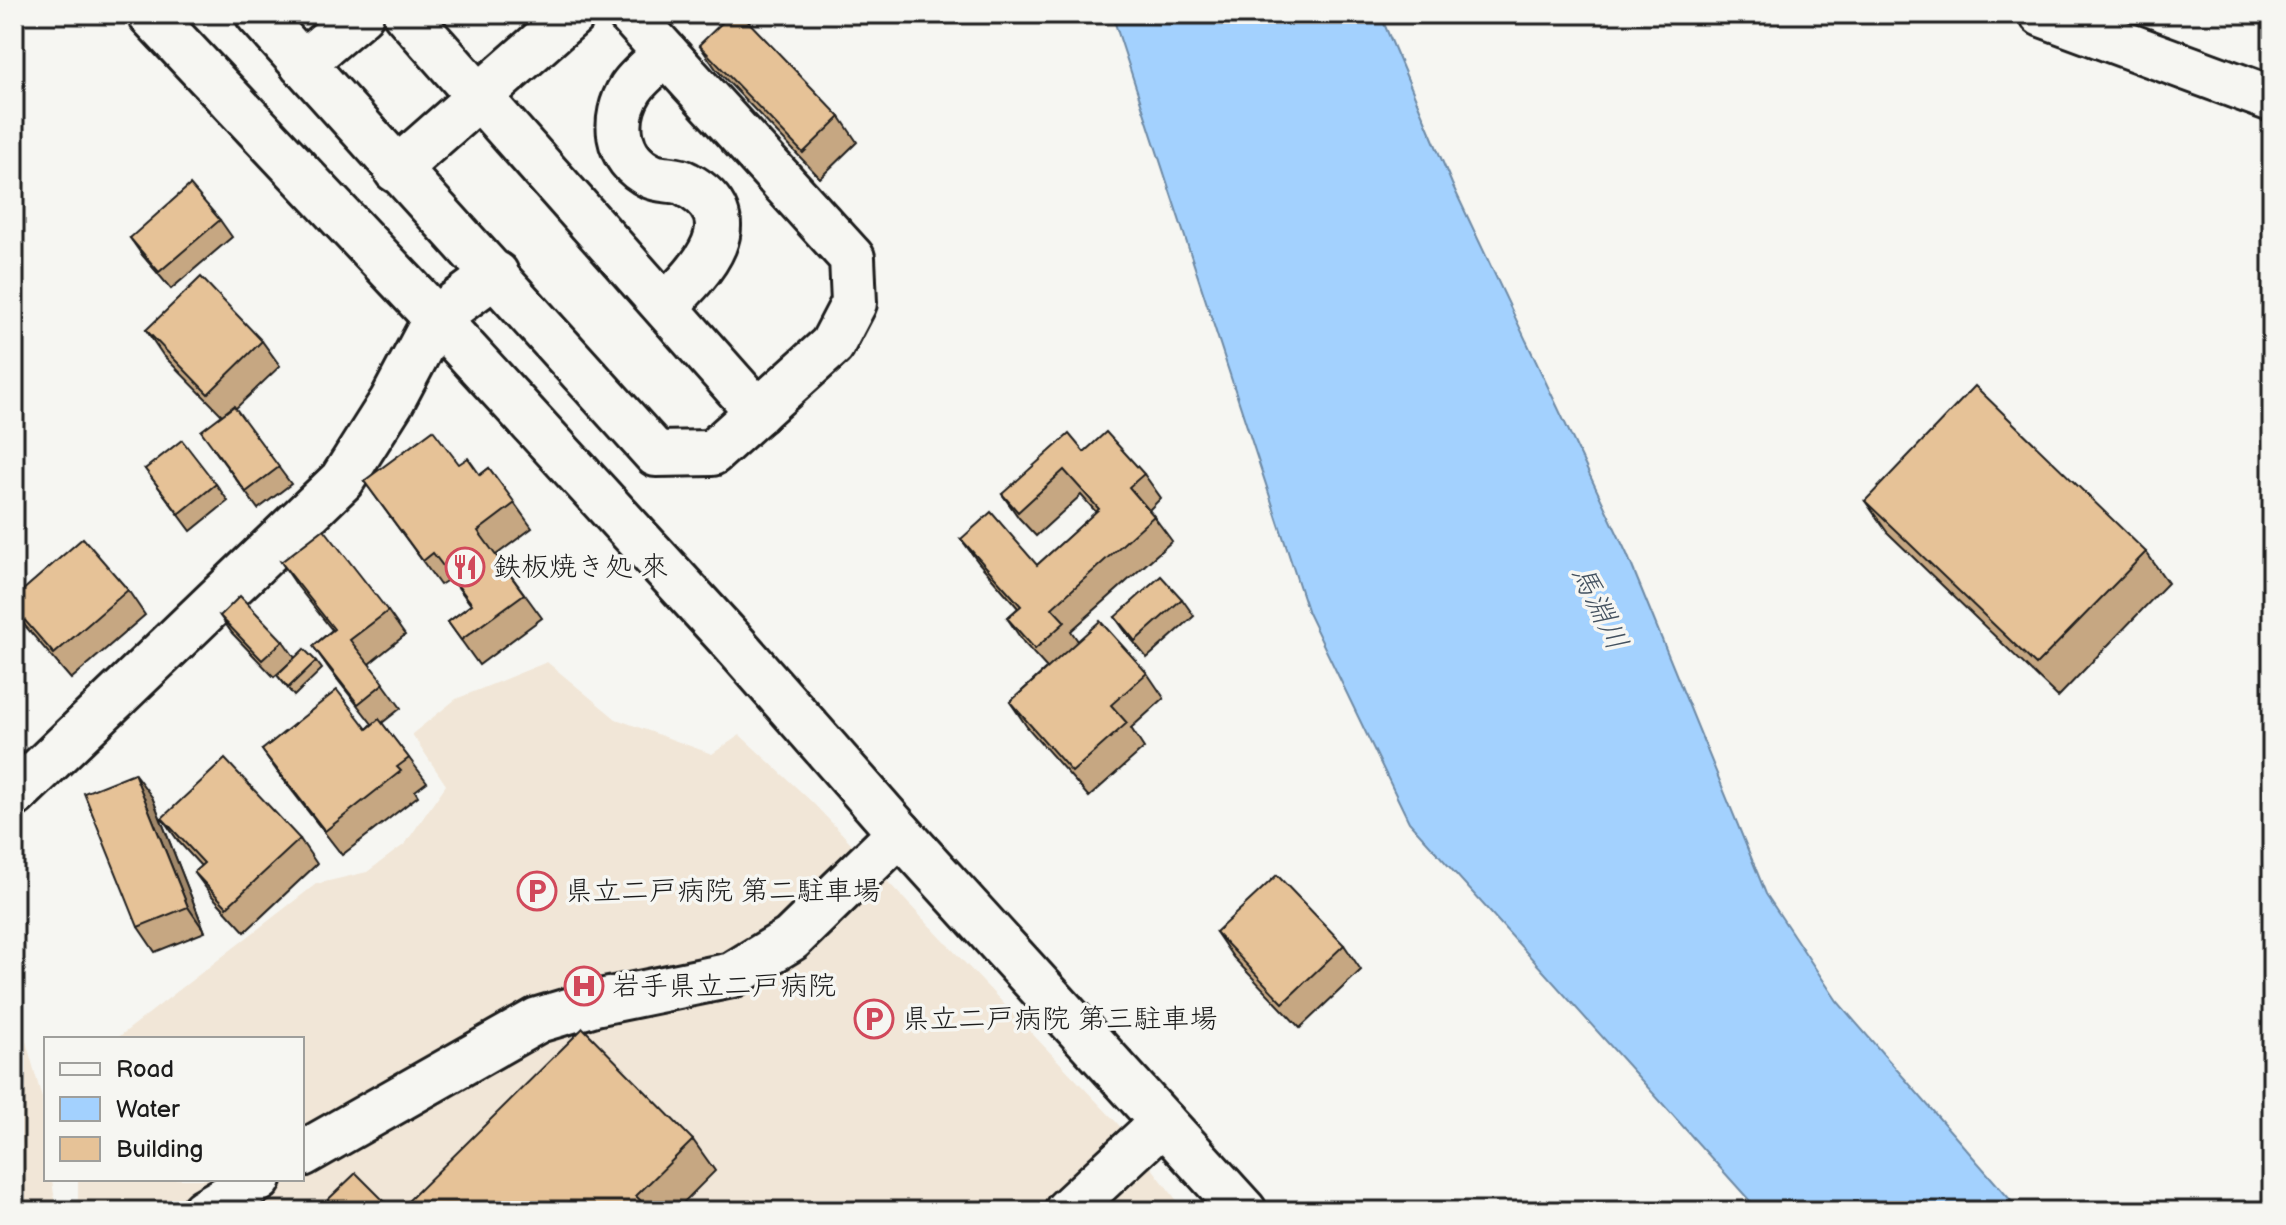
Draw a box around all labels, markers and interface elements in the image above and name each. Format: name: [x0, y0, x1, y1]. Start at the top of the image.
restaurant icon: 鉄板焼き処 來: [444, 546, 486, 588]
place label: 鉄板焼き処 來: [493, 551, 669, 584]
water label: 馬淵川: [1563, 560, 1635, 656]
parking icon: 県立二戸病院 第二駐車場: [516, 870, 558, 912]
place label: 県立二戸病院 第二駐車場: [565, 875, 881, 908]
hospital icon: 岩手県立二戸病院: [563, 965, 605, 1007]
place label: 岩手県立二戸病院: [612, 970, 836, 1003]
parking icon: 県立二戸病院 第三駐車場: [853, 998, 895, 1040]
place label: 県立二戸病院 第三駐車場: [902, 1003, 1218, 1036]
legend: [44, 1037, 304, 1181]
text: Road: [116, 1055, 174, 1084]
text: Water: [116, 1095, 180, 1124]
text: Building: [116, 1135, 203, 1164]

